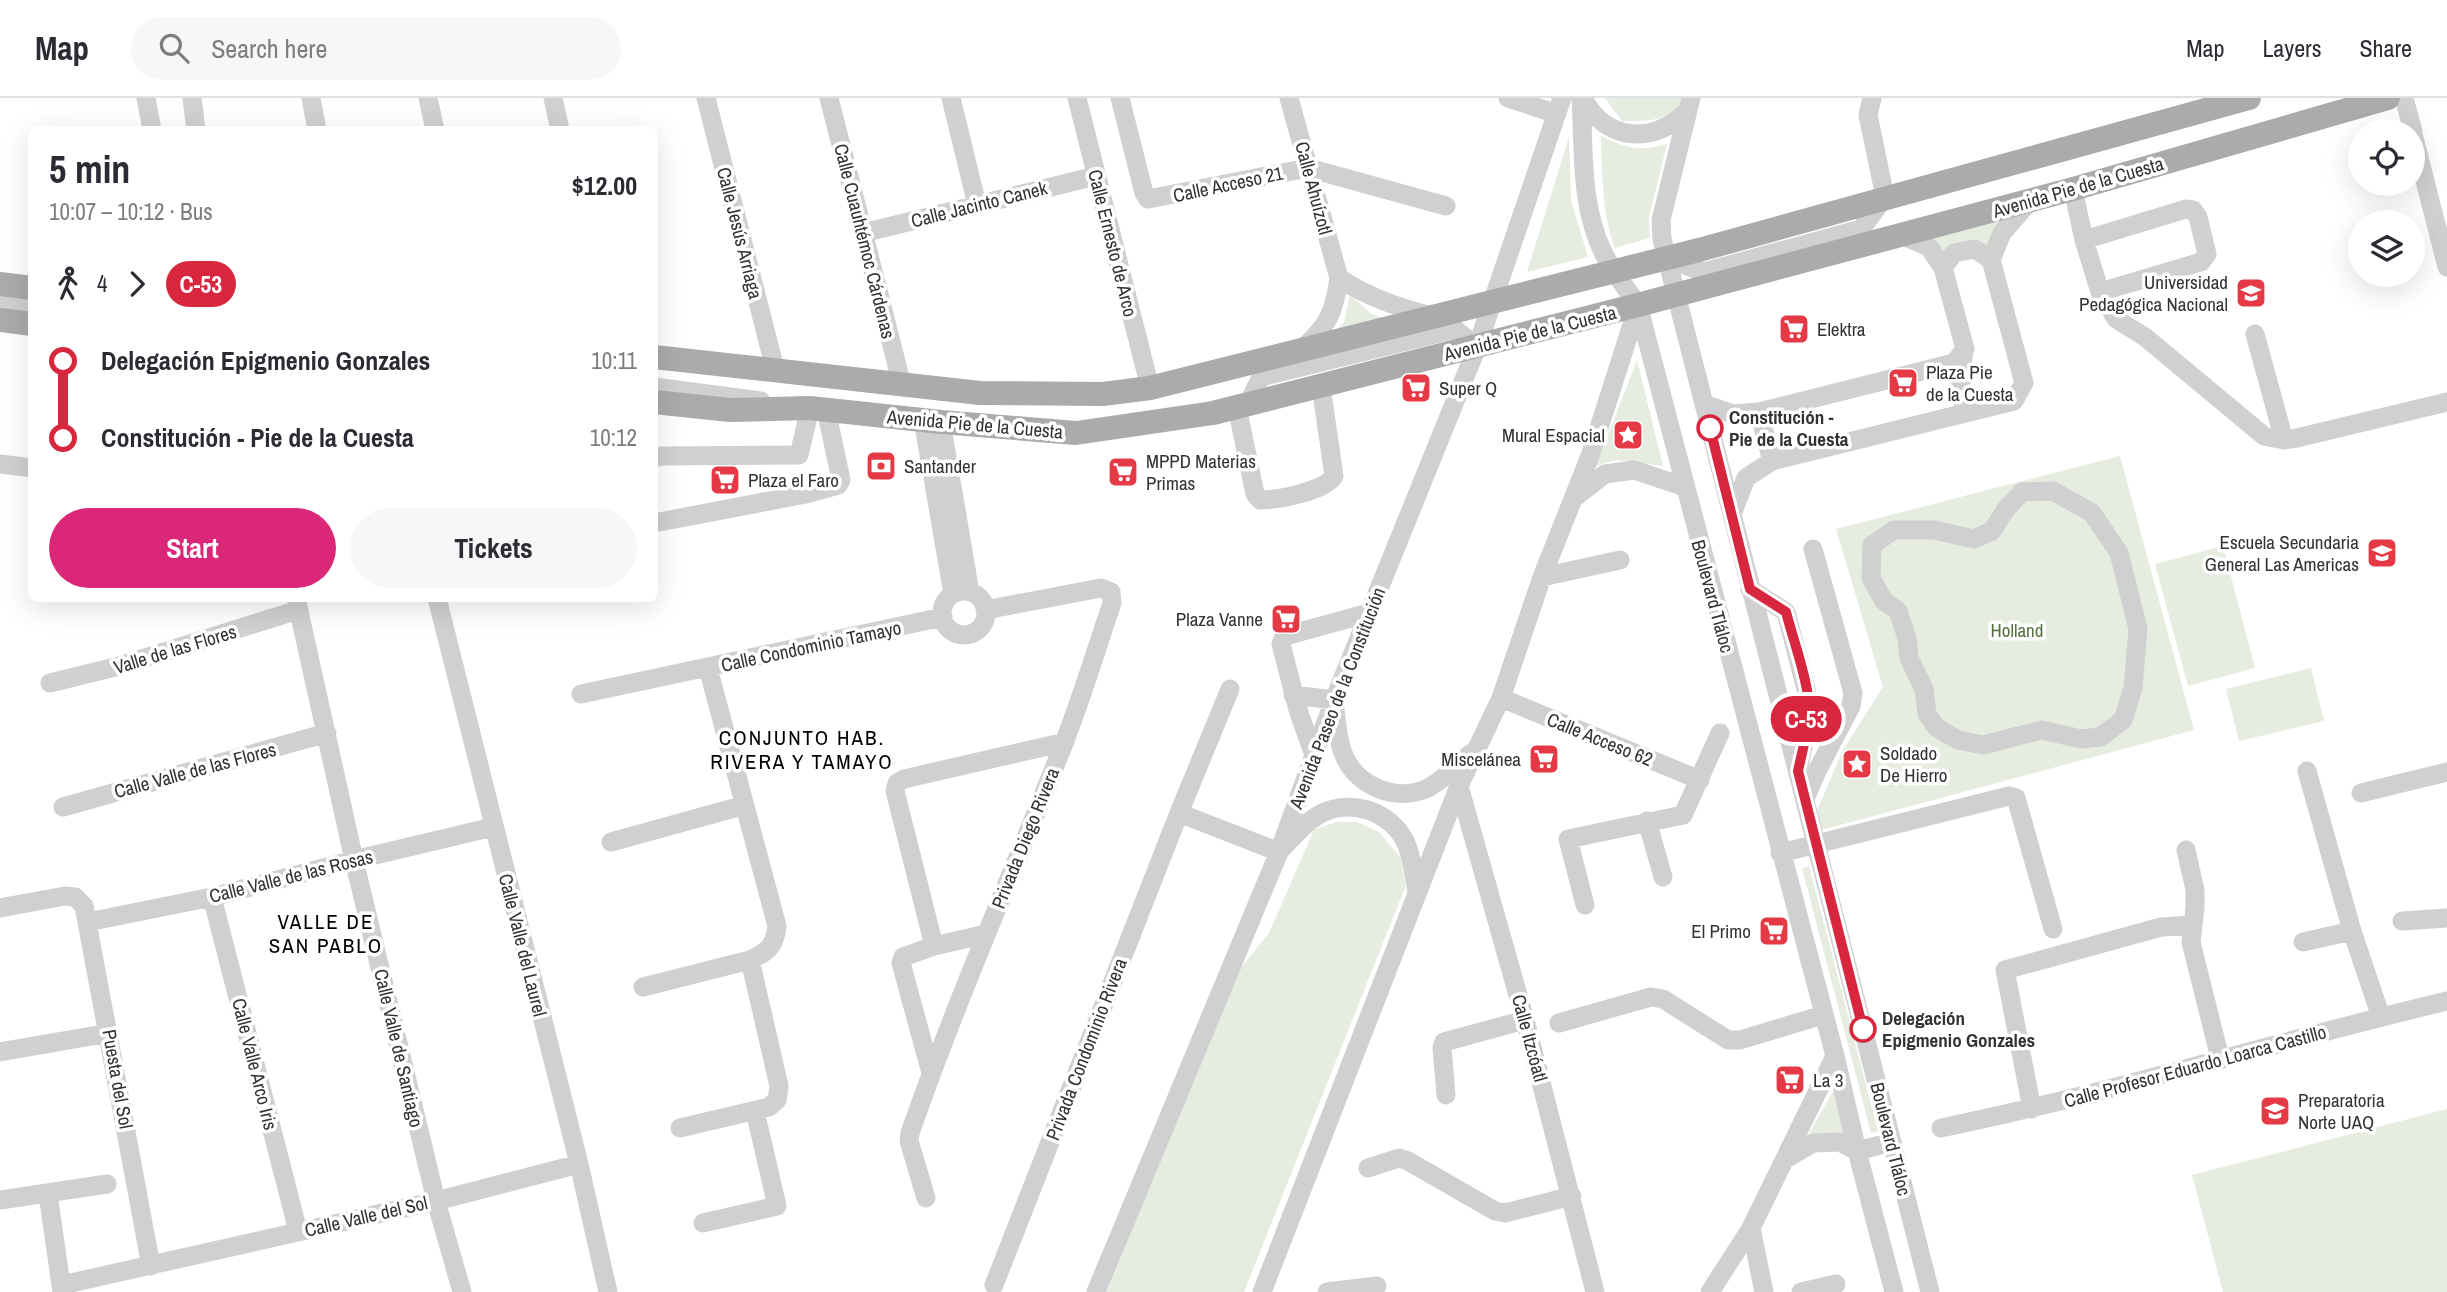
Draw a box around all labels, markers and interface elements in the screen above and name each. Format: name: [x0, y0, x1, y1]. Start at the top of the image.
search box: [131, 17, 621, 80]
text: Map: [35, 26, 89, 70]
icon: search: [155, 29, 193, 67]
text: Search here: [211, 31, 327, 66]
text: Map: [2186, 32, 2224, 64]
text: Layers: [2262, 32, 2321, 64]
text: Share: [2359, 32, 2412, 64]
map controls: [2348, 119, 2425, 287]
button: locate: [2348, 119, 2425, 196]
street label: Calle Ahuízotl: [1289, 139, 1339, 237]
street label: Calle Cuauhtémoc Cárdenas: [828, 141, 902, 341]
text: 5 min: [49, 144, 130, 195]
street label: Avenida Pie de la Cuesta: [1989, 150, 2167, 224]
street label: Calle Acceso 21: [1171, 160, 1286, 208]
street label: Calle Jesús Arriaga: [711, 164, 769, 302]
street label: Calle Ernesto de Arco: [1082, 167, 1144, 319]
text: $12.00: [572, 168, 637, 203]
street label: Calle Jacinto Canek: [908, 174, 1050, 233]
text: 10:07 – 10:12 · Bus: [49, 196, 213, 227]
button: layers: [2348, 210, 2425, 287]
icon: walk: [49, 265, 87, 303]
icon: forward: [118, 265, 156, 303]
text: 4: [97, 268, 108, 299]
text: C-53: [180, 268, 222, 300]
place label: Universidad Pedagógica Nacional: [2079, 269, 2228, 317]
school or university icon: Universidad Pedagógica Nacional: [2234, 276, 2268, 310]
street label: Avenida Pie de la Cuesta: [1440, 299, 1619, 367]
supermarket icon: Elektra: [1777, 312, 1811, 346]
place label: Elektra: [1817, 316, 1866, 342]
text: Delegación Epigmenio Gonzales: [101, 343, 430, 378]
text: 10:11: [591, 345, 637, 376]
place label: Plaza Pie de la Cuesta: [1926, 359, 2014, 407]
supermarket icon: Plaza Pie de la Cuesta: [1886, 366, 1920, 400]
supermarket icon: Super Q: [1399, 371, 1433, 405]
place label: Super Q: [1439, 375, 1497, 401]
street label: Avenida Pie de la Cuesta: [885, 403, 1064, 445]
place label: Constitución - Pie de la Cuesta: [1729, 404, 1849, 452]
marker: Constitución - Pie de la Cuesta: [1697, 415, 1723, 441]
place icon: Mural Espacial: [1611, 418, 1645, 452]
text: Constitución - Pie de la Cuesta: [101, 420, 414, 455]
text: 10:12: [590, 422, 637, 453]
place label: Mural Espacial: [1502, 422, 1605, 448]
place label: MPPD Materias Primas: [1146, 448, 1256, 496]
bank icon: Santander: [864, 449, 898, 483]
place label: Santander: [904, 453, 977, 479]
supermarket icon: MPPD Materias Primas: [1106, 455, 1140, 489]
supermarket icon: Plaza el Faro: [708, 463, 742, 497]
place label: Plaza el Faro: [748, 467, 839, 493]
button: Start: [49, 508, 336, 588]
button: Tickets: [350, 508, 637, 588]
place label: Escuela Secundaria General Las Americas: [2205, 529, 2359, 577]
school or university icon: Escuela Secundaria General Las Americas: [2365, 536, 2399, 570]
street label: Boulevard Tláloc: [1685, 537, 1741, 655]
street label: Avenida Paseo de la Constitución: [1282, 583, 1391, 813]
supermarket icon: Plaza Vanne: [1269, 602, 1303, 636]
place label: Plaza Vanne: [1176, 606, 1263, 632]
street label: Calle Condominio Tamayo: [718, 614, 904, 678]
park label: Holland: [1991, 617, 2043, 643]
street label: Valle de las Flores: [110, 618, 240, 680]
line badge: C-53: [1757, 696, 1855, 742]
text: C-53: [1785, 703, 1827, 735]
street label: Calle Acceso 62: [1543, 706, 1657, 772]
district label: CONJUNTO HAB. RIVERA Y TAMAYO: [710, 723, 894, 776]
street label: Calle Valle de las Flores: [111, 736, 279, 804]
place label: Soldado De Hierro: [1880, 740, 1948, 788]
supermarket icon: Miscelánea: [1527, 742, 1561, 776]
place label: Miscelánea: [1441, 746, 1521, 772]
place icon: Soldado De Hierro: [1840, 747, 1874, 781]
street label: Privada Diego Rivera: [985, 763, 1065, 912]
street label: Calle Valle de las Rosas: [206, 843, 376, 909]
street label: Calle Valle del Laurel: [493, 871, 553, 1019]
district label: VALLE DE SAN PABLO: [269, 907, 383, 960]
supermarket icon: El Primo: [1757, 914, 1791, 948]
place label: El Primo: [1691, 918, 1751, 944]
street label: Privada Condominio Rivera: [1039, 954, 1133, 1144]
street label: Calle Valle de Santiago: [368, 966, 430, 1130]
street label: Calle Itzcóatl: [1506, 992, 1554, 1084]
street label: Calle Valle Arco Iris: [226, 995, 284, 1133]
place label: Delegación Epigmenio Gonzales: [1882, 1005, 2035, 1053]
marker: Delegación Epigmenio Gonzales: [1850, 1016, 1876, 1042]
street label: Calle Profesor Eduardo Loarca Castillo: [2061, 1018, 2329, 1114]
street label: Puesta del Sol: [96, 1027, 140, 1131]
supermarket icon: La 3: [1773, 1063, 1807, 1097]
place label: La 3: [1813, 1067, 1843, 1093]
street label: Boulevard Tláloc: [1864, 1080, 1918, 1199]
place label: Preparatoria Norte UAQ: [2298, 1087, 2385, 1135]
school or university icon: Preparatoria Norte UAQ: [2258, 1094, 2292, 1128]
street label: Calle Valle del Sol: [302, 1189, 430, 1243]

